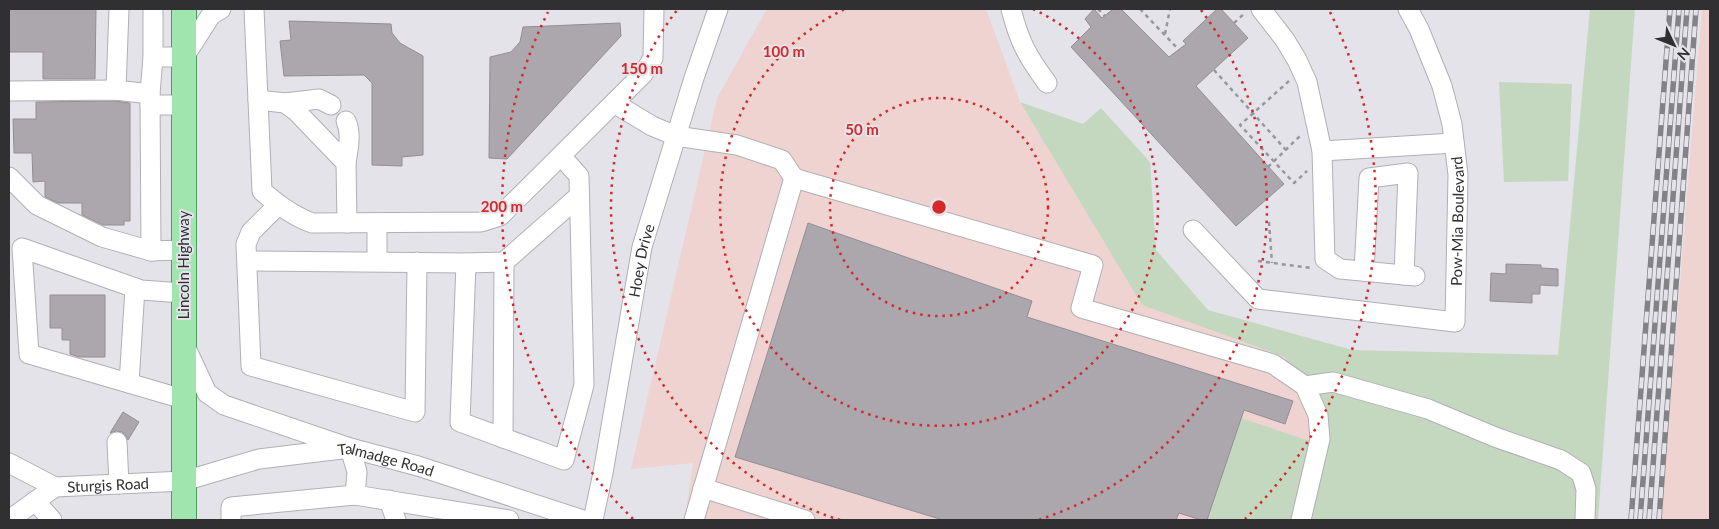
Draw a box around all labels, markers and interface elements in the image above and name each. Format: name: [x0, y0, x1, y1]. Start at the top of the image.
north arrow: [1649, 20, 1699, 70]
text: 100 m: [763, 42, 805, 60]
text: N: [1674, 44, 1694, 64]
text: 150 m: [621, 59, 663, 77]
text: 50 m: [845, 120, 879, 138]
street label: Pow-Mia Boulevard: [1447, 155, 1467, 286]
text: 200 m: [481, 197, 523, 215]
centre of rings: [930, 198, 948, 216]
street label: Lincoln Highway: [174, 210, 192, 319]
street label: Hoey Drive: [625, 221, 658, 298]
street label: Talmadge Road: [337, 439, 436, 480]
street label: Sturgis Road: [67, 474, 149, 495]

